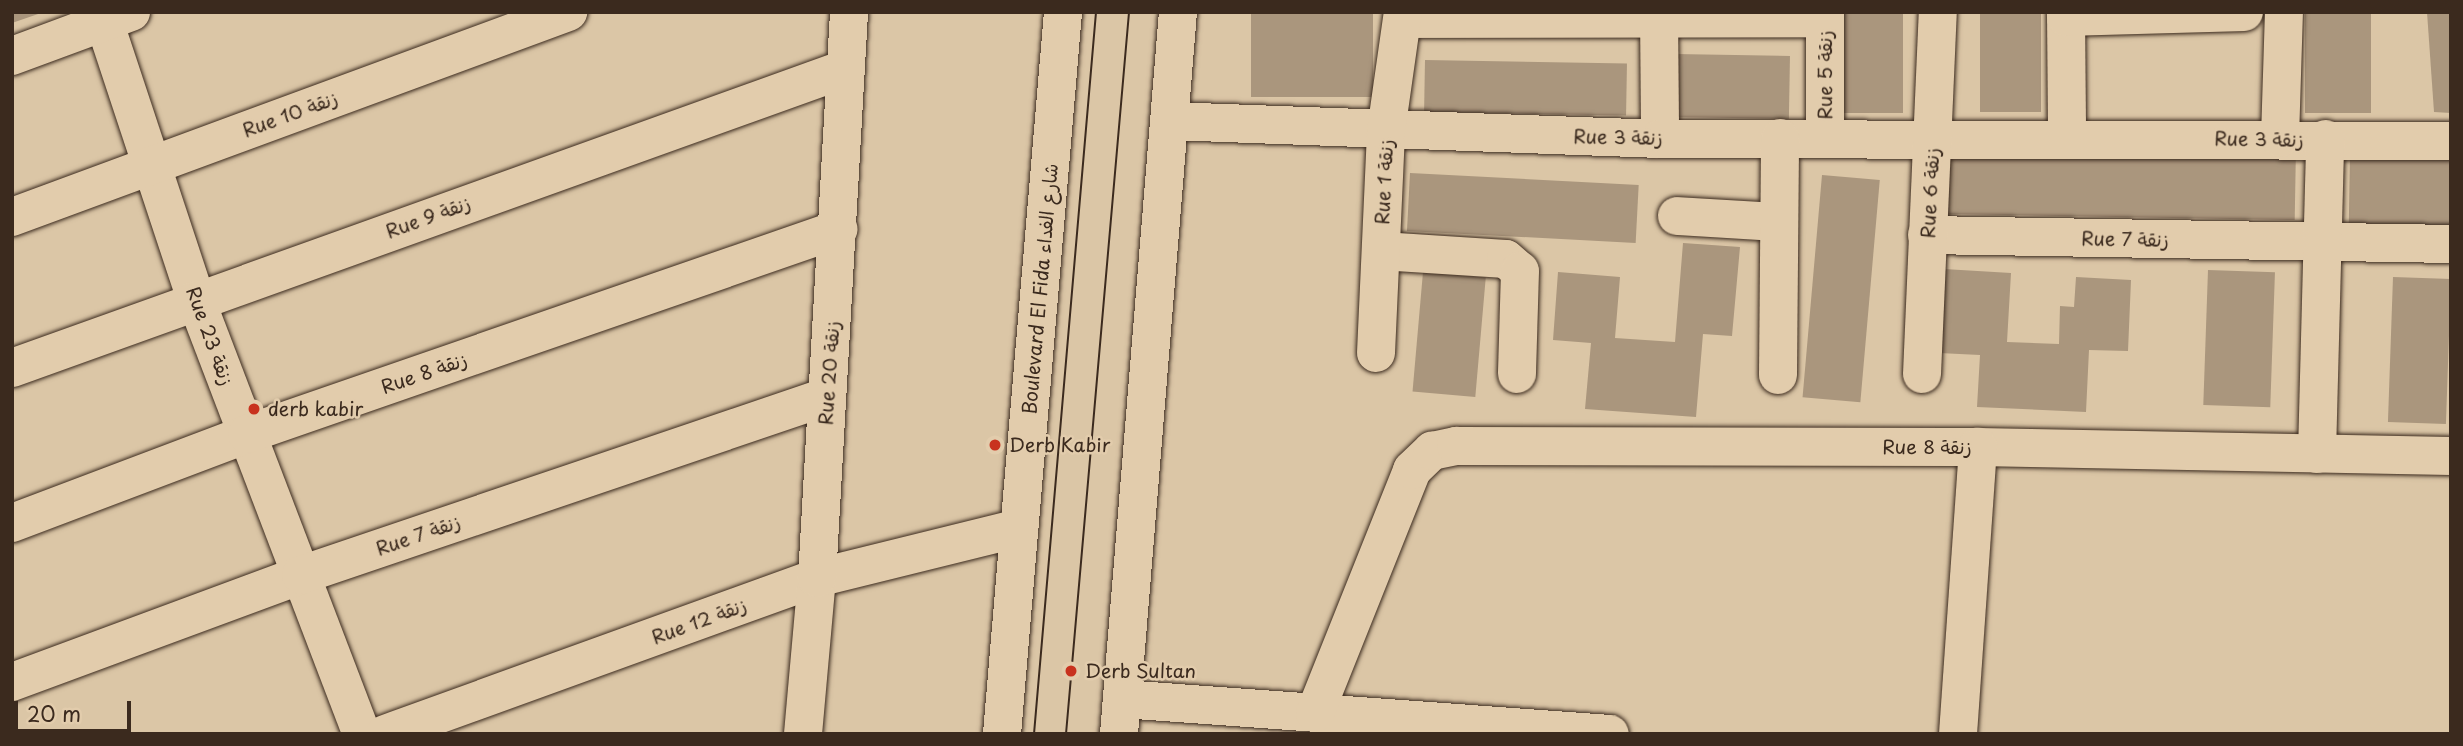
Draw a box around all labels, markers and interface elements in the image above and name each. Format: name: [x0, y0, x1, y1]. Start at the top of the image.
street label: Rue 5 زنقة: [1814, 30, 1836, 120]
street label: Rue 10 زنقة: [239, 86, 341, 142]
street label: Rue 3 زنقة: [1572, 125, 1664, 149]
street label: Rue 3 زنقة: [2213, 127, 2305, 151]
street label: Rue 1 زنقة: [1370, 138, 1398, 226]
street label: Rue 6 زنقة: [1916, 146, 1944, 240]
street label: Boulevard El Fida شارع الفداء: [1018, 161, 1062, 417]
street label: Rue 9 زنقة: [382, 191, 474, 243]
street label: Rue 7 زنقة: [2080, 227, 2170, 251]
street label: Rue 23 زنقة: [181, 283, 239, 389]
street label: Rue 20 زنقة: [814, 319, 844, 427]
street label: Rue 8 زنقة: [377, 347, 471, 399]
place label: derb kabir: [268, 398, 363, 420]
marker: derb kabir: [246, 401, 262, 417]
place label: Derb Kabir: [1009, 434, 1110, 456]
street label: Rue 8 زنقة: [1882, 436, 1972, 458]
marker: Derb Kabir: [987, 437, 1003, 453]
street label: Rue 7 زنقة: [372, 510, 464, 560]
street label: Rue 12 زنقة: [648, 593, 750, 649]
place label: Derb Sultan: [1085, 660, 1196, 682]
marker: Derb Sultan: [1063, 663, 1079, 679]
scale bar: [18, 686, 135, 730]
text: 20 m: [27, 697, 81, 729]

